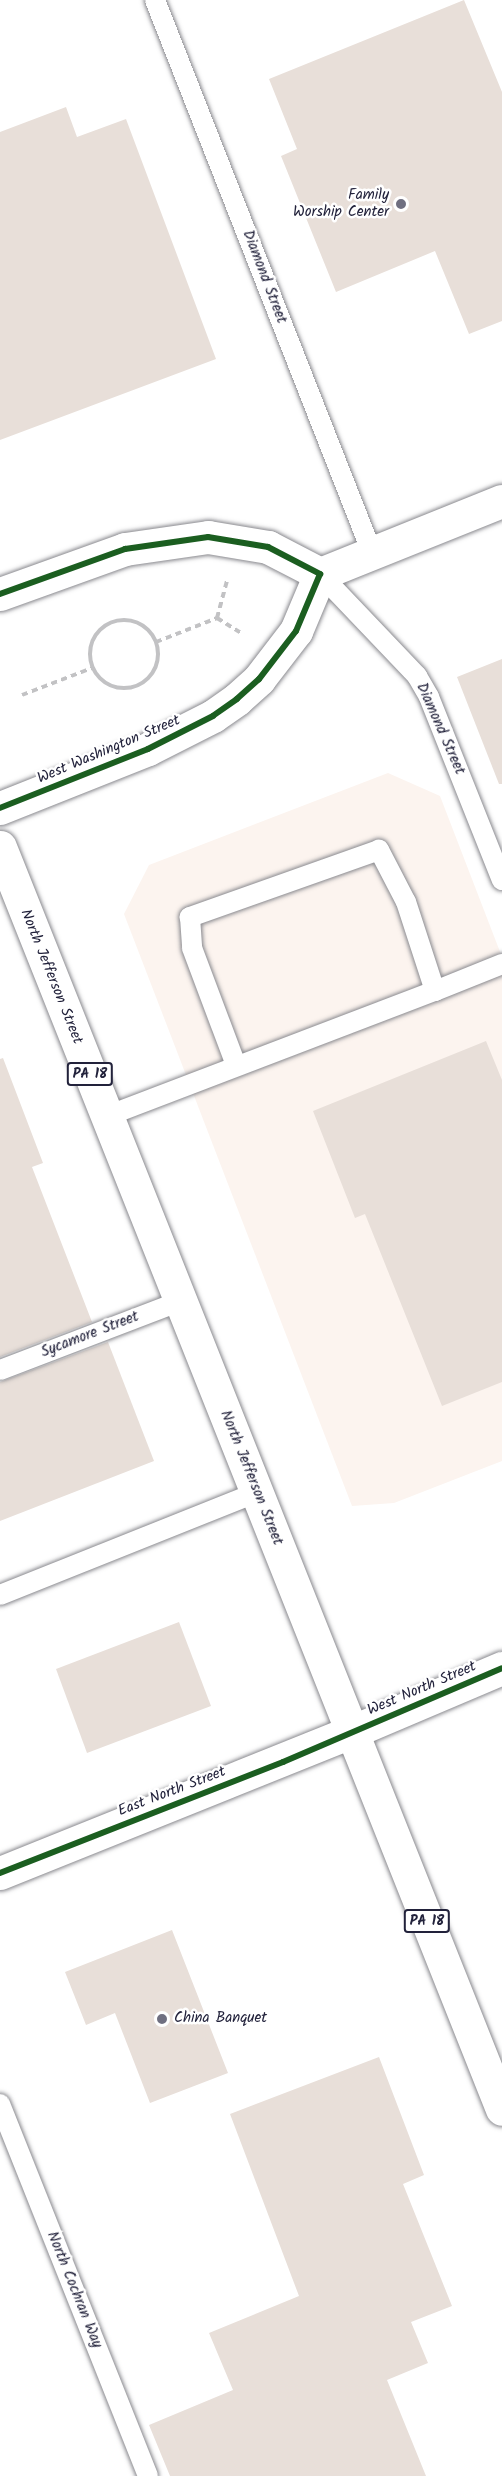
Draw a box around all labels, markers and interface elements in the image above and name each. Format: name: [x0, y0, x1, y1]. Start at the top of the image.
place label: Family Worship Center: [293, 186, 389, 221]
marker: Family Worship Center: [394, 197, 408, 211]
street label: Diamond Street: [238, 228, 290, 326]
street label: Diamond Street: [412, 680, 468, 778]
street label: West Washington Street: [35, 712, 183, 788]
street label: North Jefferson Street: [16, 907, 86, 1047]
road number: PA 18: [66, 1063, 114, 1085]
street label: Sycamore Street: [39, 1308, 141, 1362]
street label: North Jefferson Street: [216, 1408, 286, 1548]
street label: West North Street: [365, 1658, 479, 1720]
street label: East North Street: [116, 1763, 228, 1821]
road number: PA 18: [403, 1910, 451, 1932]
place label: China Banquet: [174, 2010, 267, 2028]
marker: China Banquet: [155, 2012, 169, 2026]
street label: North Cochran Way: [42, 2229, 106, 2351]

